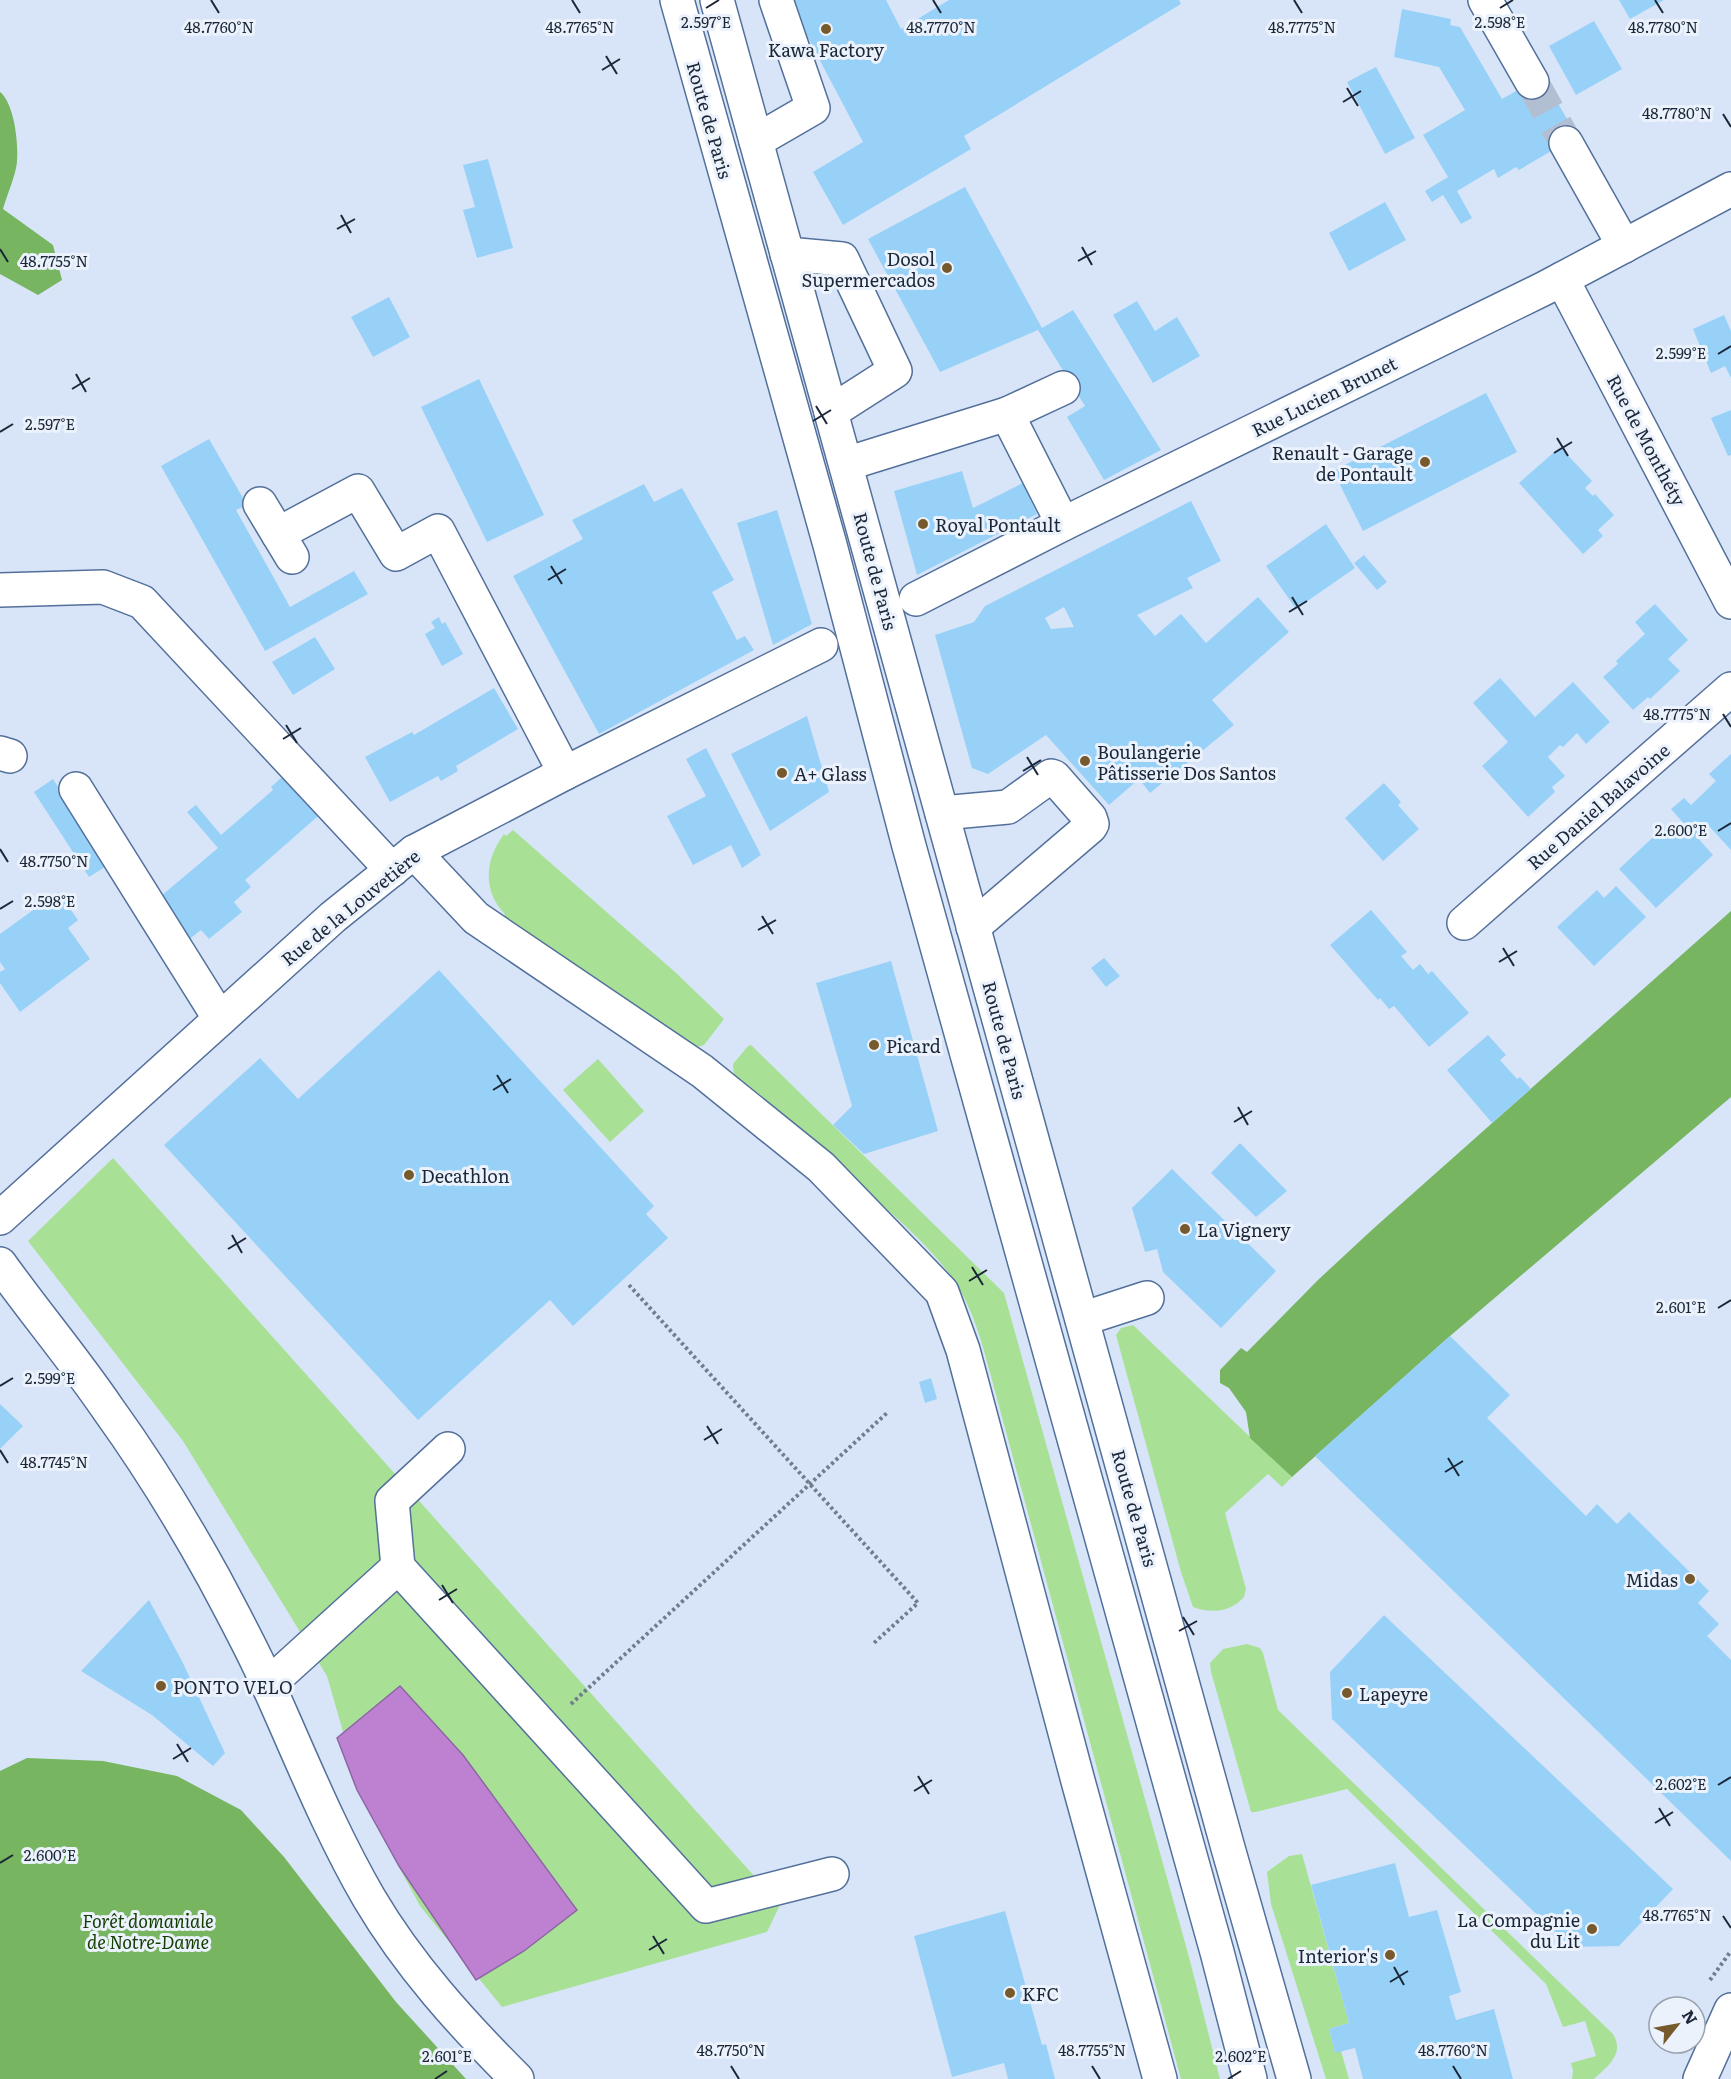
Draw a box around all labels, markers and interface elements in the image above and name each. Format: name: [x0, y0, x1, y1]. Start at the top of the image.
text: 2.597°E: [681, 10, 731, 33]
text: 2.598°E: [1475, 10, 1525, 33]
text: 48.7760°N: [184, 15, 254, 38]
text: 48.7765°N: [546, 15, 614, 38]
text: 48.7770°N: [906, 15, 976, 38]
text: 48.7775°N: [1268, 15, 1336, 38]
text: 48.7780°N: [1628, 15, 1698, 38]
marker: Kawa Factory: [819, 22, 833, 36]
place label: Kawa Factory: [768, 36, 885, 63]
street label: Route de Paris: [680, 58, 740, 182]
text: 48.7780°N: [1642, 101, 1712, 124]
place label: Dosol Supermercados: [802, 245, 935, 293]
text: 48.7755°N: [20, 249, 88, 272]
marker: Dosol Supermercados: [940, 261, 954, 275]
text: 2.599°E: [1656, 341, 1706, 364]
street label: Rue Lucien Brunet: [1247, 349, 1402, 443]
street label: Rue de Monthéty: [1601, 369, 1693, 511]
text: 2.597°E: [25, 412, 75, 435]
place label: Renault - Garage de Pontault: [1272, 439, 1414, 487]
marker: Renault - Garage de Pontault: [1418, 455, 1432, 469]
street label: Route de Paris: [847, 509, 905, 633]
place label: Royal Pontault: [935, 511, 1061, 538]
marker: Royal Pontault: [916, 517, 930, 531]
text: 48.7775°N: [1643, 702, 1711, 725]
street label: Rue Daniel Balavoine: [1521, 736, 1675, 876]
place label: Boulangerie Pâtisserie Dos Santos: [1097, 738, 1276, 786]
marker: Boulangerie Pâtisserie Dos Santos: [1078, 754, 1092, 768]
place label: A+ Glass: [794, 760, 867, 787]
marker: A+ Glass: [775, 766, 789, 780]
text: 2.600°E: [1655, 818, 1707, 841]
street label: Rue de la Louvetière: [275, 842, 425, 972]
text: 48.7750°N: [19, 849, 89, 872]
text: 2.598°E: [25, 889, 75, 912]
street label: Route de Paris: [976, 978, 1034, 1102]
place label: Picard: [886, 1032, 941, 1059]
marker: Picard: [867, 1038, 881, 1052]
place label: Decathlon: [421, 1162, 510, 1189]
marker: Decathlon: [402, 1168, 416, 1182]
place label: La Vignery: [1197, 1216, 1291, 1243]
marker: La Vignery: [1178, 1222, 1192, 1236]
text: 2.601°E: [1656, 1295, 1706, 1318]
text: 2.599°E: [25, 1366, 75, 1389]
street label: Route de Paris: [1105, 1446, 1165, 1570]
text: 48.7745°N: [20, 1450, 88, 1473]
place label: Midas: [1625, 1566, 1678, 1593]
marker: Midas: [1683, 1572, 1697, 1586]
place label: PONTO VELO: [173, 1673, 293, 1700]
marker: PONTO VELO: [154, 1679, 168, 1693]
place label: Lapeyre: [1359, 1680, 1428, 1707]
marker: Lapeyre: [1340, 1686, 1354, 1700]
text: 2.602°E: [1655, 1772, 1707, 1795]
text: 2.600°E: [24, 1843, 76, 1866]
text: 48.7765°N: [1643, 1903, 1711, 1926]
place label: La Compagnie du Lit: [1457, 1906, 1581, 1954]
park label: Forêt domaniale de Notre-Dame: [82, 1907, 214, 1955]
marker: La Compagnie du Lit: [1585, 1922, 1599, 1936]
place label: Interior's: [1298, 1942, 1378, 1969]
marker: Interior's: [1383, 1948, 1397, 1962]
place label: KFC: [1022, 1980, 1059, 2007]
marker: KFC: [1003, 1986, 1017, 2000]
north arrow: [1647, 1995, 1707, 2055]
text: N: [1677, 2005, 1704, 2029]
text: 48.7750°N: [696, 2038, 766, 2061]
text: 48.7755°N: [1058, 2038, 1126, 2061]
text: 48.7760°N: [1418, 2038, 1488, 2061]
text: 2.601°E: [422, 2044, 472, 2067]
text: 2.602°E: [1215, 2044, 1267, 2067]

